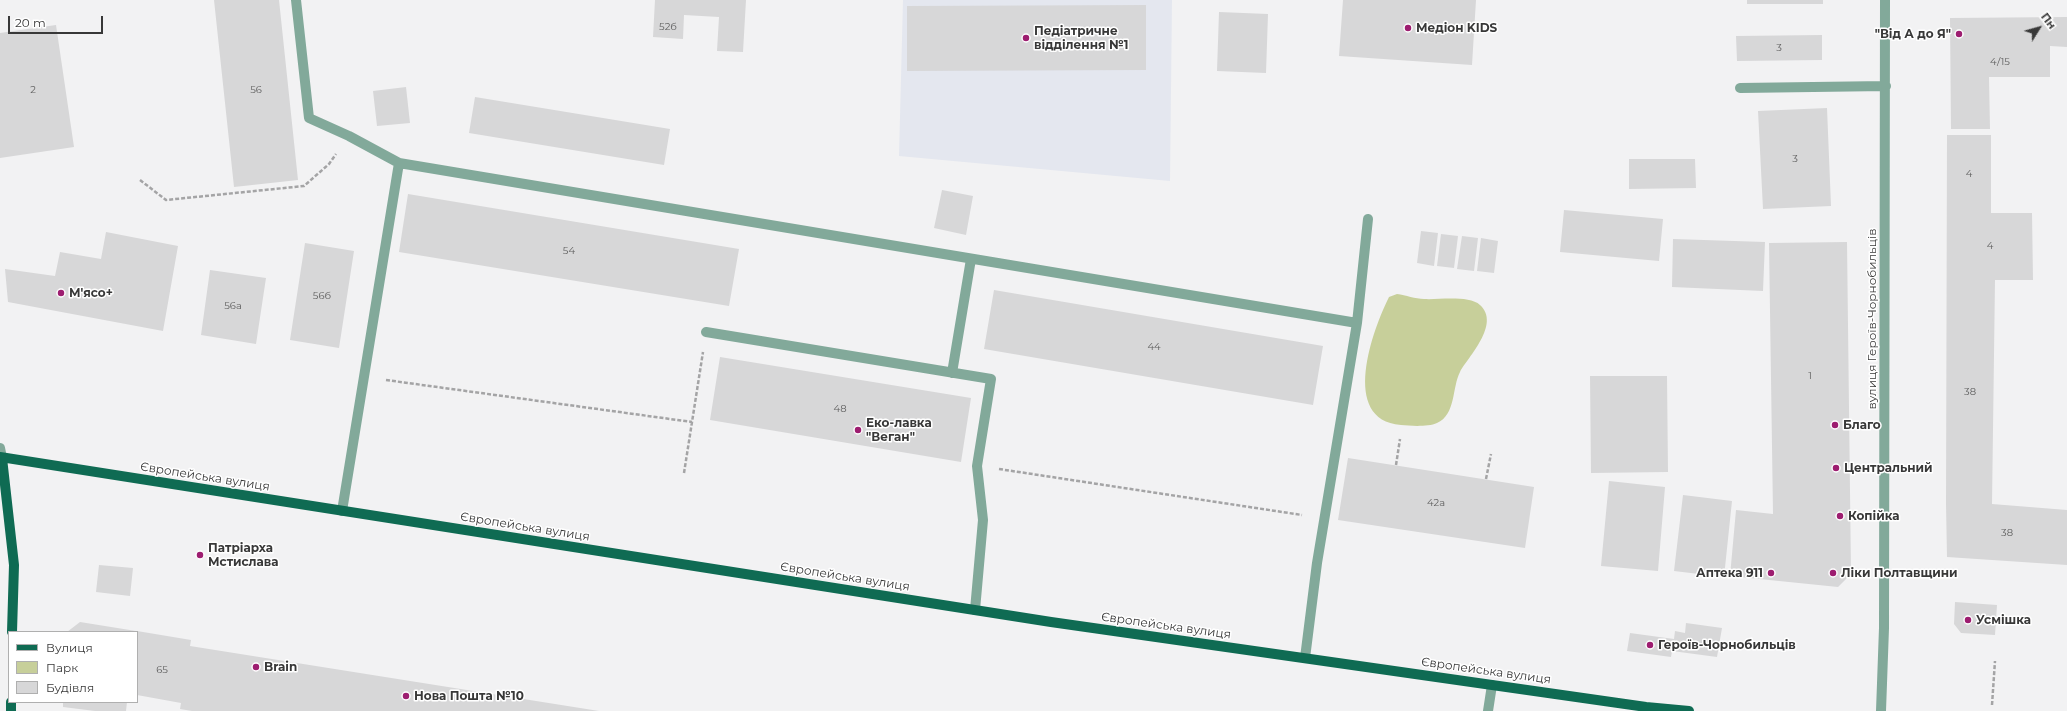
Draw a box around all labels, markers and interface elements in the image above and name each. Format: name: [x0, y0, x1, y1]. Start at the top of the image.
scale bar: [10, 8, 105, 34]
north arrow: [2019, 8, 2059, 48]
text: Пн: [2038, 10, 2059, 32]
text: 20 m: [15, 15, 46, 30]
house number: 52б: [659, 21, 677, 33]
place label: Медіон KIDS: [1416, 21, 1497, 35]
marker: Медіон KIDS: [1403, 23, 1413, 33]
place label: Педіатричне відділення №1: [1034, 24, 1128, 52]
place label: "Від А до Я": [1875, 27, 1951, 41]
marker: "Від А до Я": [1954, 29, 1964, 39]
marker: Педіатричне відділення №1: [1021, 33, 1031, 43]
house number: 3: [1776, 42, 1782, 54]
house number: 4/15: [1990, 56, 2010, 68]
house number: 2: [30, 84, 36, 96]
house number: 56: [250, 84, 262, 96]
house number: 3: [1792, 153, 1798, 165]
house number: 4: [1966, 168, 1972, 180]
street label: вулиця Героїв-Чорнобильців: [1865, 228, 1879, 410]
house number: 4: [1987, 240, 1993, 252]
house number: 54: [563, 245, 575, 257]
place label: М'ясо+: [69, 286, 113, 300]
marker: М'ясо+: [56, 288, 66, 298]
house number: 56б: [313, 290, 331, 302]
house number: 56а: [224, 300, 242, 312]
house number: 44: [1147, 341, 1161, 353]
house number: 1: [1808, 370, 1812, 382]
house number: 38: [1964, 386, 1976, 398]
house number: 48: [833, 403, 847, 415]
place label: Еко-лавка "Веган": [866, 416, 932, 444]
place label: Благо: [1843, 418, 1881, 432]
marker: Благо: [1830, 420, 1840, 430]
marker: Еко-лавка "Веган": [853, 425, 863, 435]
street label: Європейська вулиця: [139, 460, 271, 494]
place label: Центральний: [1844, 461, 1933, 475]
marker: Центральний: [1831, 463, 1841, 473]
house number: 42а: [1427, 497, 1445, 509]
place label: Копійка: [1848, 509, 1900, 523]
street label: Європейська вулиця: [459, 510, 591, 544]
marker: Копійка: [1835, 511, 1845, 521]
house number: 38: [2001, 527, 2013, 539]
place label: Патріарха Мстислава: [208, 541, 279, 569]
marker: Патріарха Мстислава: [195, 550, 205, 560]
street label: Європейська вулиця: [779, 560, 911, 594]
place label: Аптека 911: [1696, 566, 1763, 580]
place label: Ліки Полтавщини: [1841, 566, 1958, 580]
marker: Аптека 911: [1766, 568, 1776, 578]
marker: Ліки Полтавщини: [1828, 568, 1838, 578]
street label: Європейська вулиця: [1100, 610, 1232, 642]
place label: Усмішка: [1976, 613, 2031, 627]
marker: Усмішка: [1963, 615, 1973, 625]
legend: [8, 631, 138, 703]
place label: Героїв-Чорнобильців: [1658, 638, 1796, 652]
text: Вулиця: [46, 640, 93, 655]
marker: Героїв-Чорнобильців: [1645, 640, 1655, 650]
street label: Європейська вулиця: [1420, 655, 1552, 687]
text: Парк: [46, 660, 78, 675]
place label: Brain: [264, 660, 297, 674]
marker: Brain: [251, 662, 261, 672]
house number: 65: [156, 664, 168, 676]
text: Будівля: [46, 680, 94, 695]
place label: Нова Пошта №10: [414, 689, 524, 703]
marker: Нова Пошта №10: [401, 691, 411, 701]

